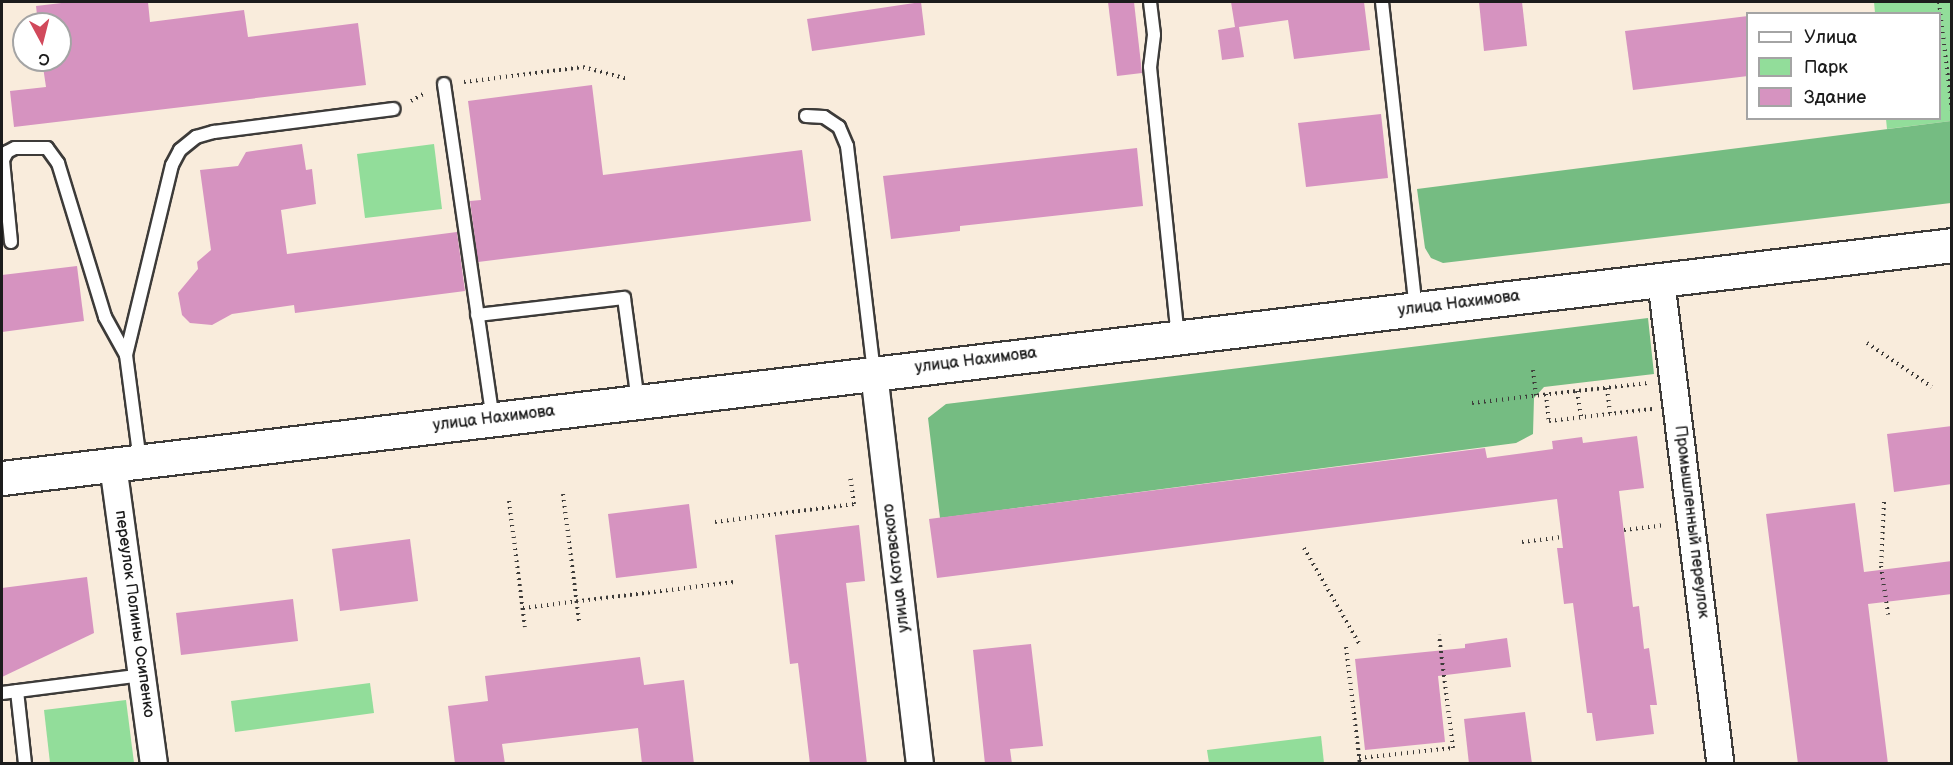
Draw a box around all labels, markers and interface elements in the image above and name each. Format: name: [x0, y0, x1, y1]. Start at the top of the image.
north arrow: [12, 12, 72, 72]
legend: [1746, 12, 1941, 120]
text: Улица: [1804, 27, 1857, 48]
text: С: [37, 48, 51, 68]
text: Парк: [1804, 57, 1848, 78]
text: Здание: [1804, 87, 1866, 108]
street label: улица Нахимова: [1397, 287, 1521, 321]
street label: улица Нахимова: [914, 344, 1038, 378]
street label: улица Нахимова: [432, 402, 556, 436]
street label: Промышленный переулок: [1670, 424, 1712, 620]
street label: улица Котовского: [880, 503, 914, 633]
street label: переулок Полины Осипенко: [110, 509, 158, 719]

